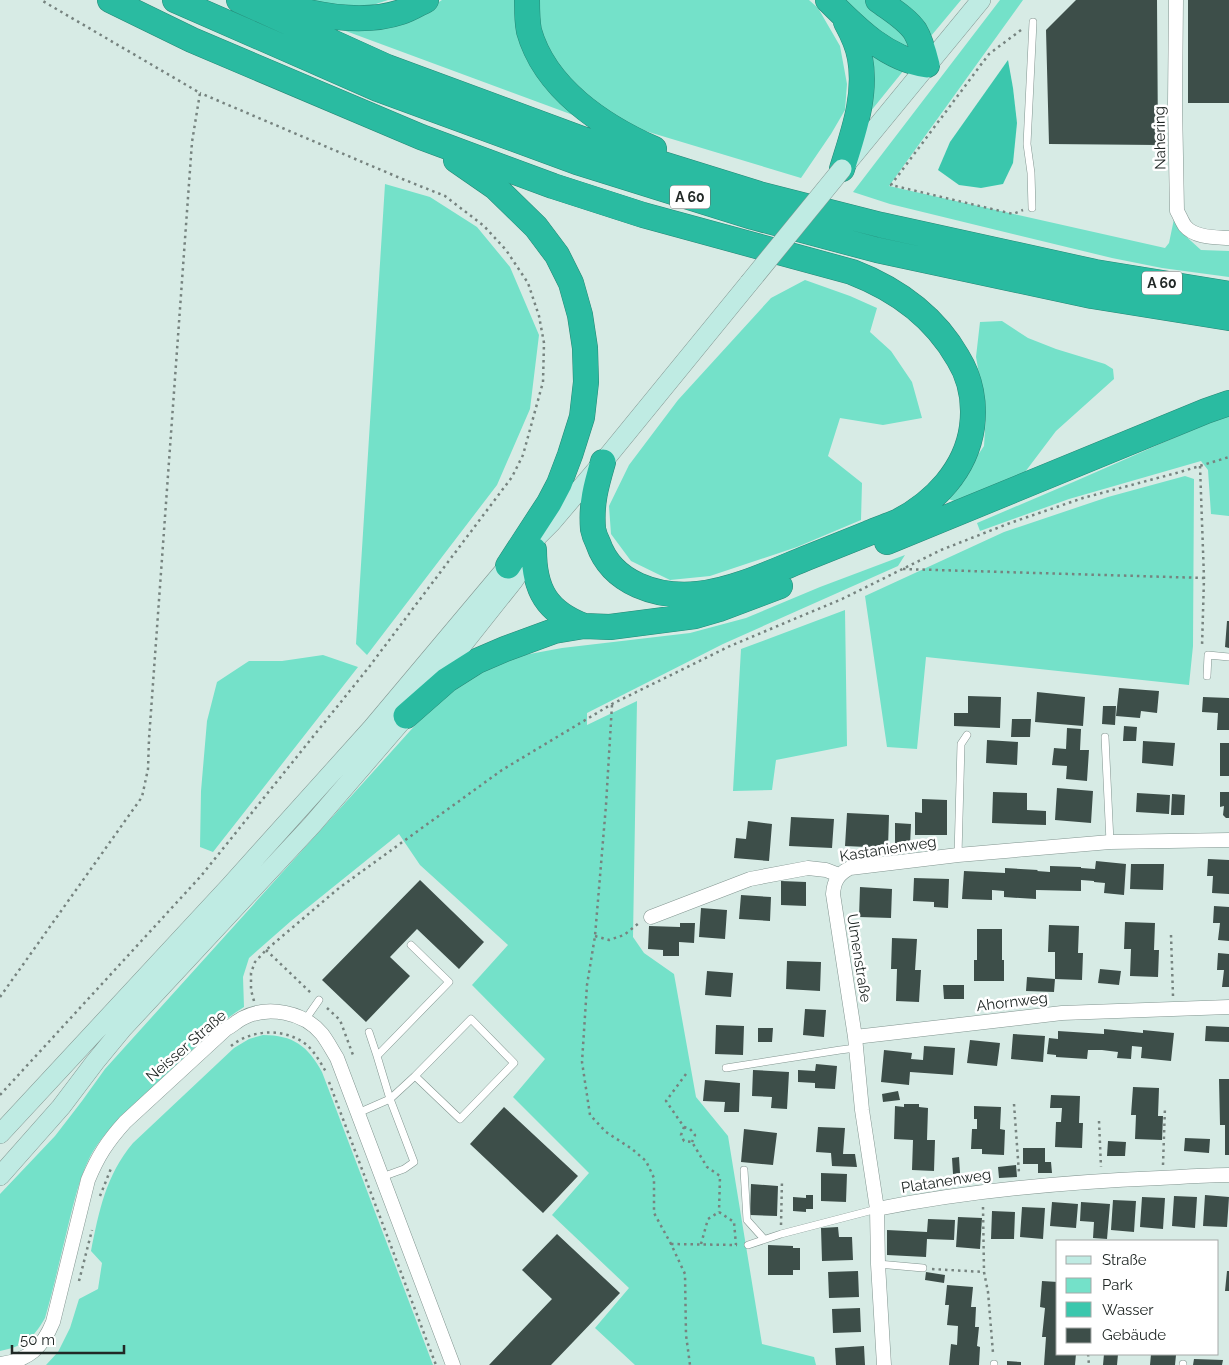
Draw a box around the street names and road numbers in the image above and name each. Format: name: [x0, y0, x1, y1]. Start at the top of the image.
street label: Nahering: [1150, 106, 1170, 170]
road number: A 60: [670, 186, 710, 208]
road number: A 60: [1142, 272, 1182, 294]
street label: Kastanienweg: [838, 832, 938, 866]
street label: Ulmenstraße: [843, 912, 875, 1004]
street label: Ahornweg: [975, 989, 1049, 1015]
street label: Neisser Straße: [142, 1006, 230, 1086]
street label: Platanenweg: [900, 1165, 992, 1197]

